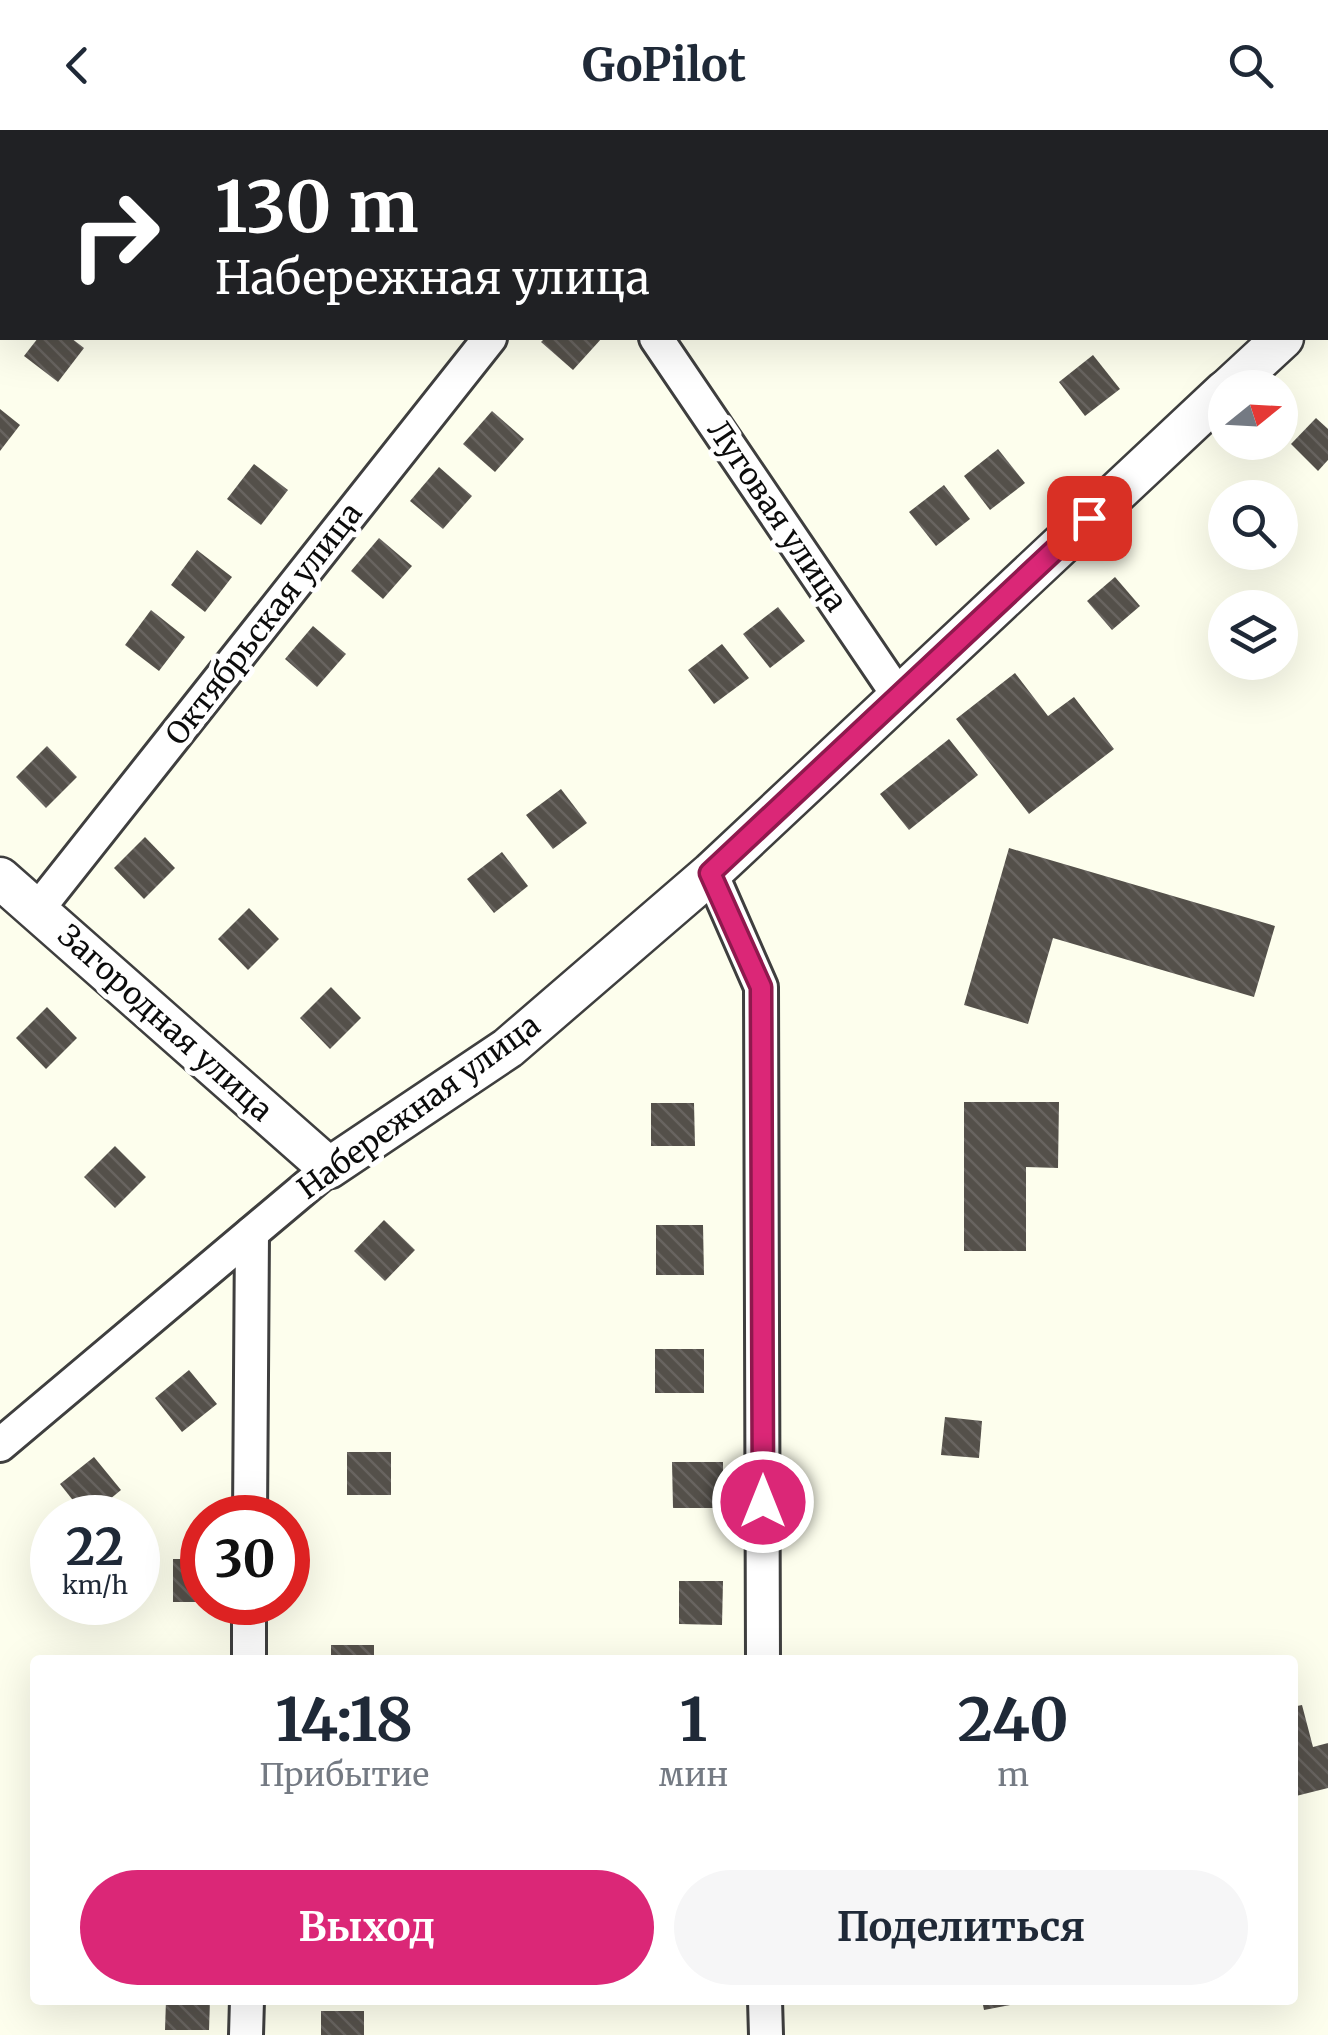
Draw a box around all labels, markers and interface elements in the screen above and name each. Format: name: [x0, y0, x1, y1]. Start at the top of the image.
text: GoPilot: [582, 37, 746, 93]
icon: back: [50, 38, 105, 93]
icon: search: [1223, 38, 1278, 93]
text: 130 m: [215, 163, 419, 251]
icon: right: [50, 170, 180, 300]
text: Набережная улица: [215, 250, 650, 306]
north arrow: [1208, 370, 1298, 460]
map controls: [1208, 370, 1298, 680]
street label: Луговая улица: [700, 413, 856, 618]
pin: [1047, 476, 1132, 561]
button: search: [1208, 480, 1298, 570]
icon: arrive: [1062, 491, 1117, 546]
street label: Октябрьская улица: [157, 495, 370, 752]
button: layers: [1208, 590, 1298, 680]
street label: Загородная улица: [51, 916, 281, 1129]
street label: Набережная улица: [290, 1006, 547, 1207]
position arrow: [711, 1450, 815, 1554]
speed limit sign: 30: [180, 1495, 310, 1625]
text: 22: [66, 1516, 124, 1579]
text: km/h: [62, 1569, 128, 1601]
text: 14:18: [275, 1682, 413, 1757]
text: 1: [679, 1682, 707, 1757]
text: 240: [958, 1682, 1069, 1757]
text: Прибытие: [259, 1755, 429, 1795]
text: мин: [658, 1755, 728, 1795]
text: m: [997, 1755, 1029, 1795]
button: Выход: [80, 1870, 654, 1985]
button: Поделиться: [674, 1870, 1248, 1985]

